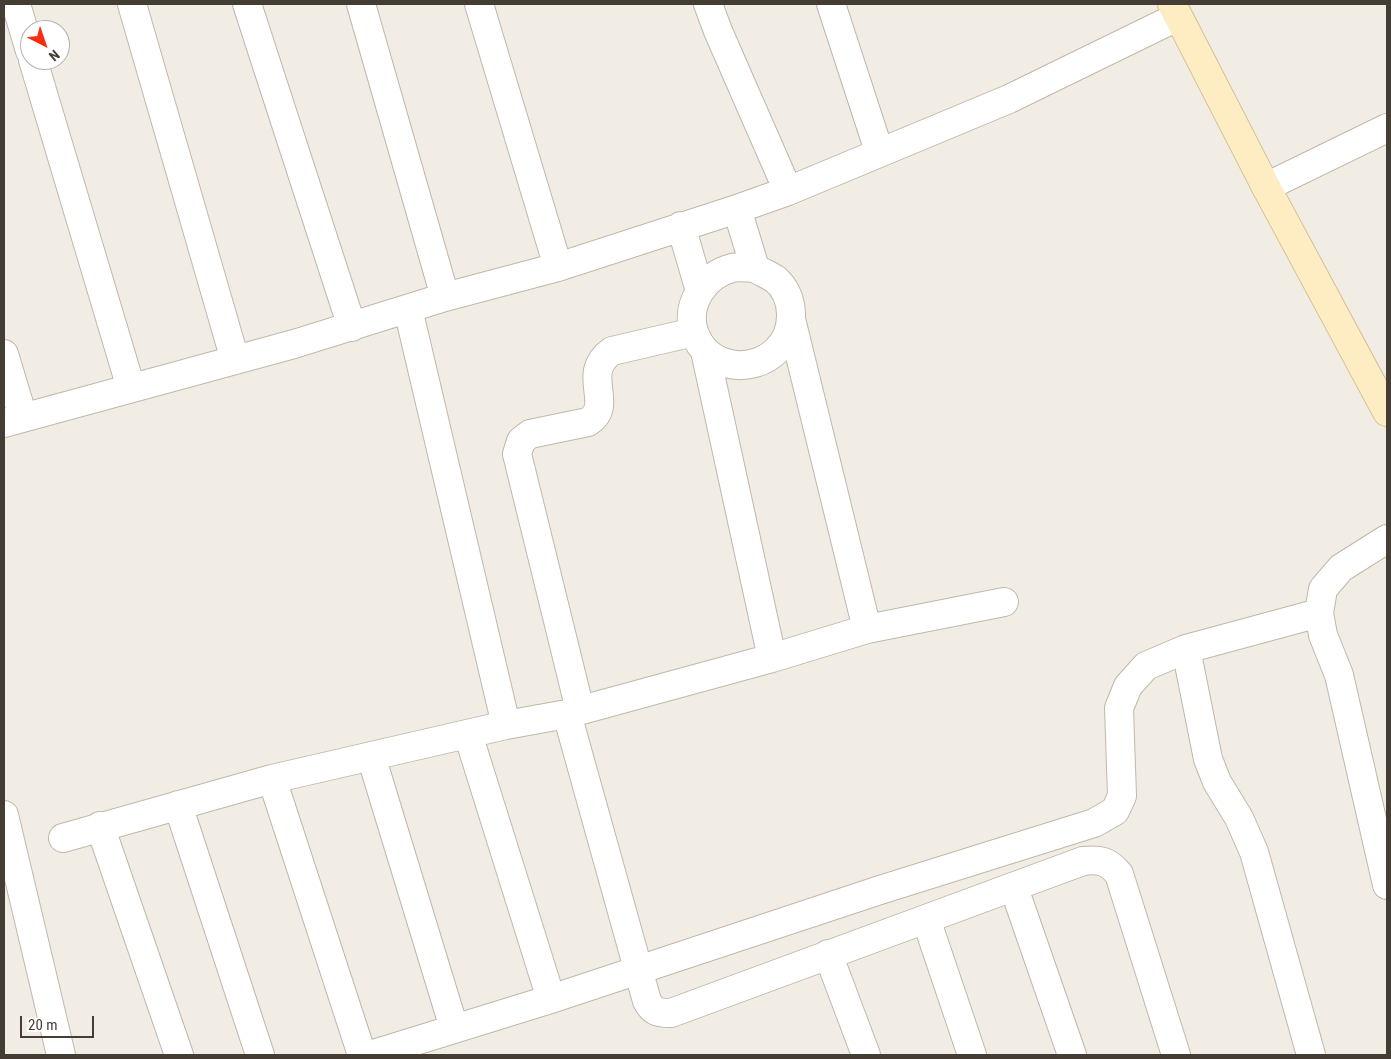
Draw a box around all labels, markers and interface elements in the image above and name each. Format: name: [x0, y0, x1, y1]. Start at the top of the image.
north arrow: [20, 20, 70, 70]
text: N: [46, 47, 63, 64]
scale bar: [22, 1006, 96, 1038]
text: 20 m: [28, 1016, 58, 1034]

